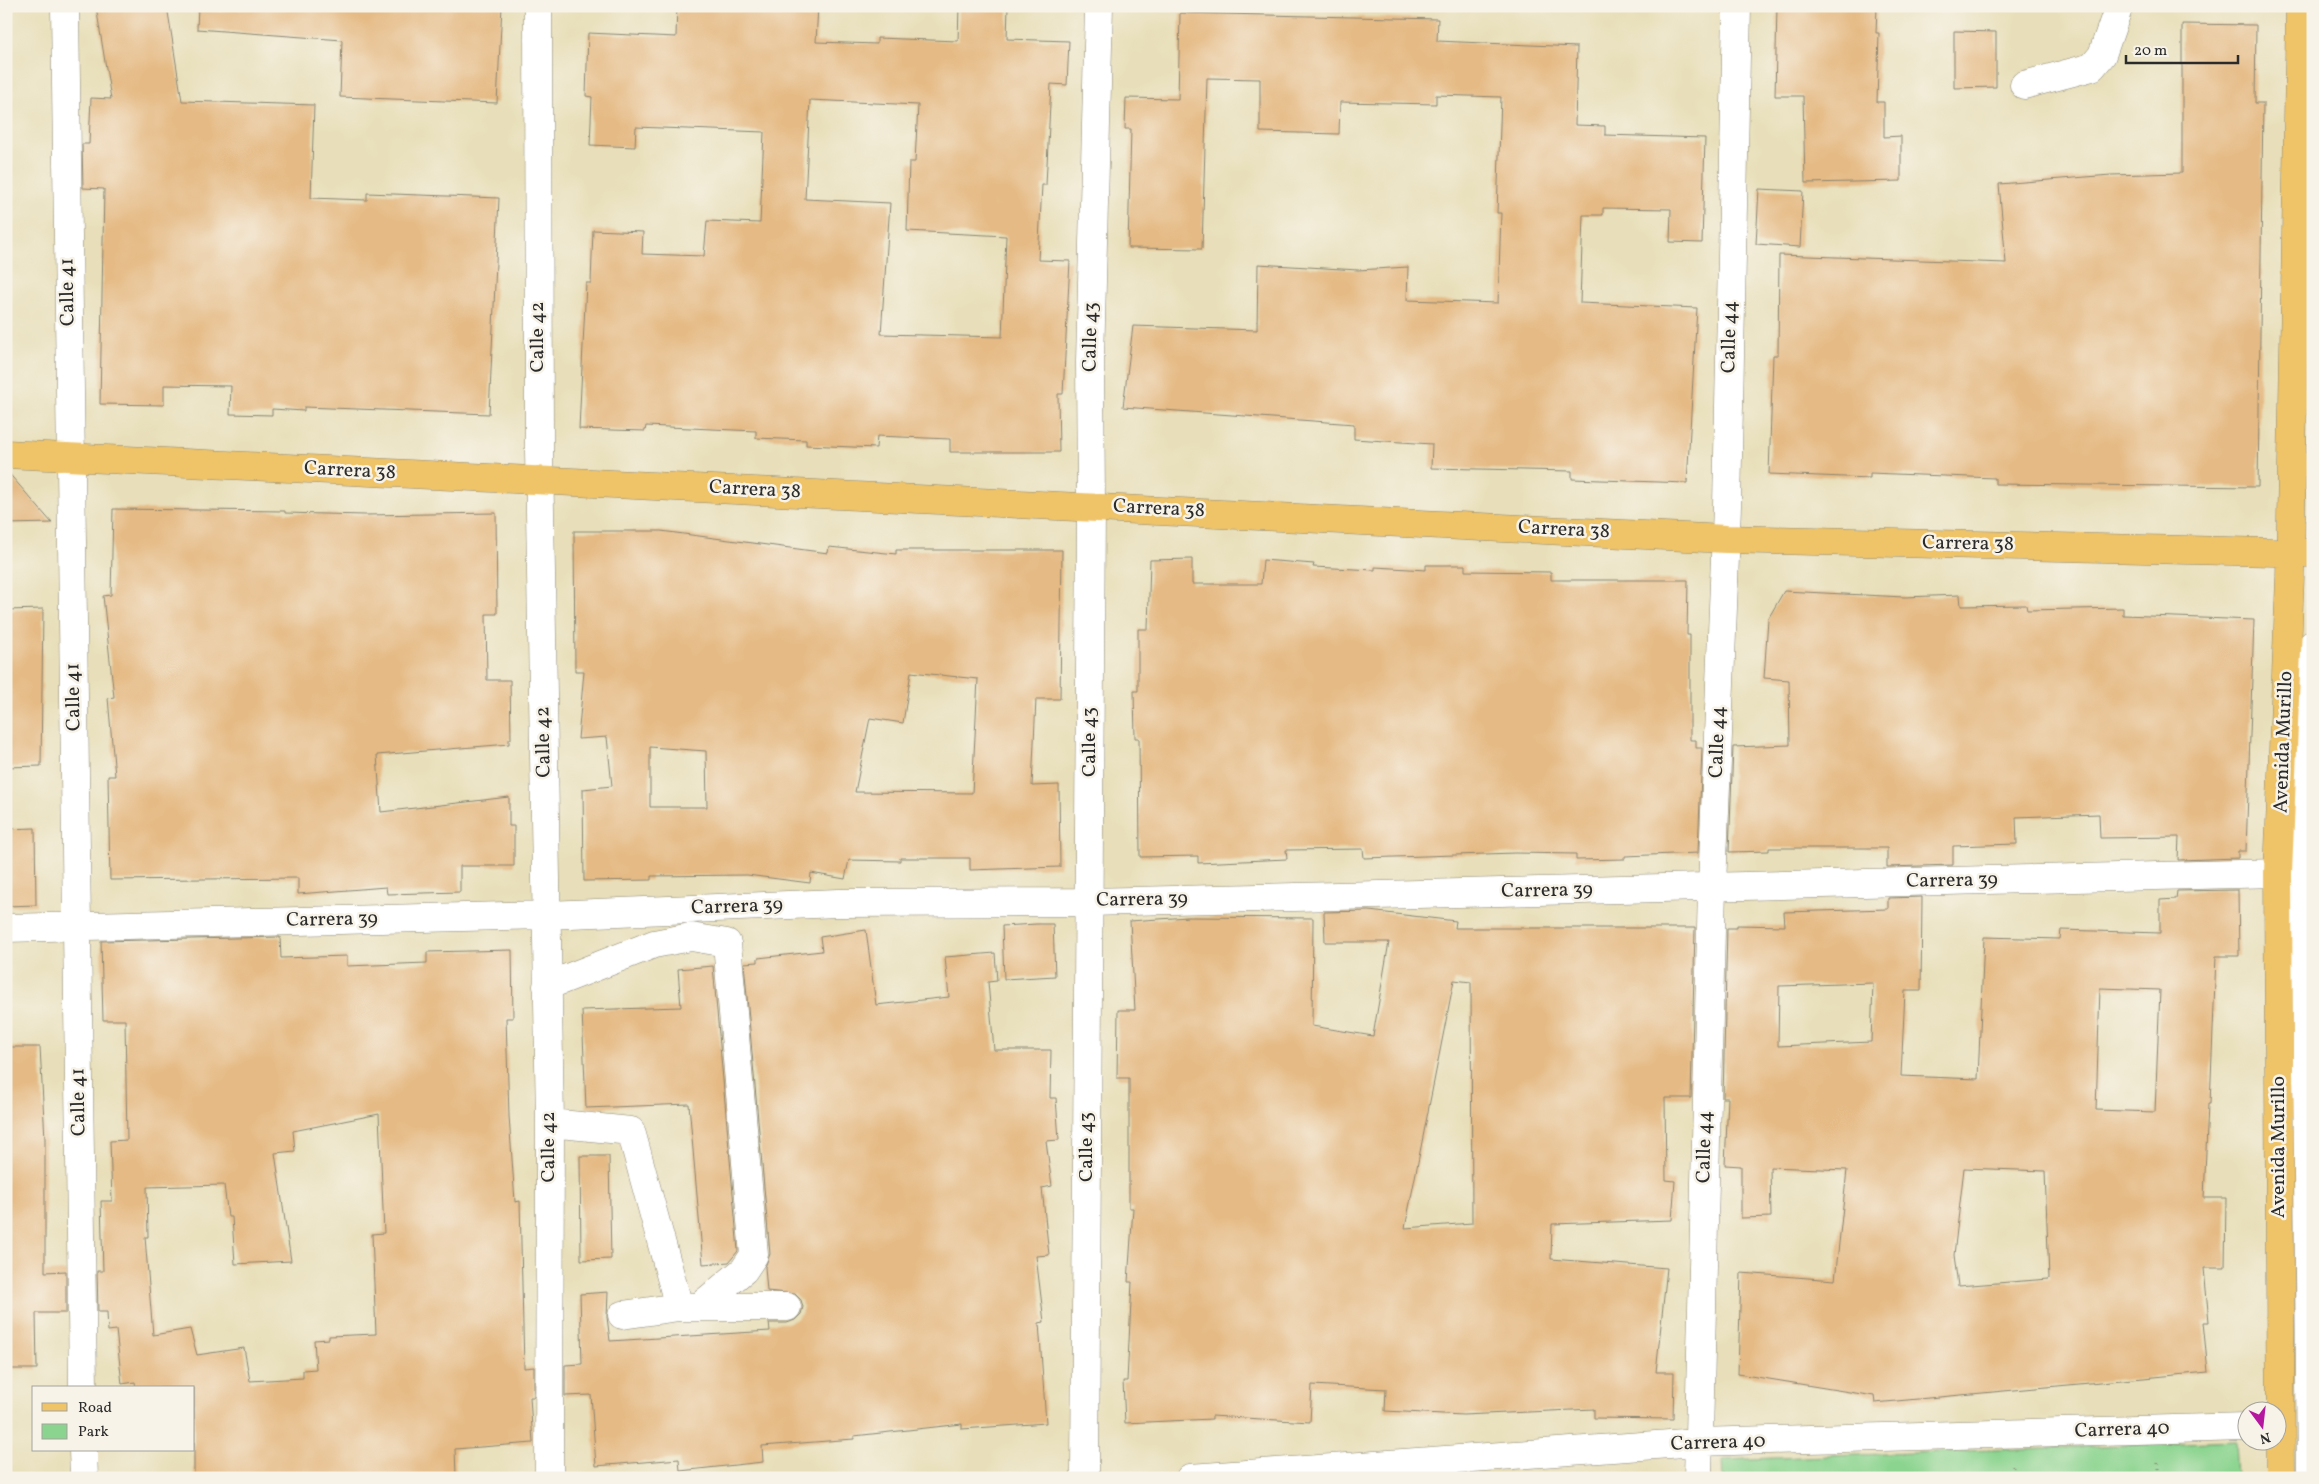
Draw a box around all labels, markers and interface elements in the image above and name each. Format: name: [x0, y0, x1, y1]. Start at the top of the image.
scale bar: [2126, 32, 2239, 64]
text: 20 m: [2134, 41, 2167, 62]
street label: Calle 41: [53, 258, 83, 326]
street label: Calle 42: [524, 301, 552, 373]
street label: Calle 44: [1715, 301, 1745, 373]
street label: Calle 43: [1076, 302, 1106, 372]
street label: Carrera 38: [303, 455, 397, 487]
street label: Carrera 38: [708, 474, 802, 506]
street label: Carrera 38: [1112, 493, 1206, 525]
street label: Carrera 38: [1517, 514, 1611, 546]
street label: Carrera 38: [1922, 529, 2014, 559]
street label: Calle 41: [59, 663, 89, 731]
street label: Avenida Murillo: [2268, 670, 2300, 814]
street label: Calle 44: [1703, 705, 1733, 779]
street label: Calle 42: [529, 706, 559, 778]
street label: Calle 43: [1076, 707, 1104, 777]
street label: Carrera 39: [1906, 866, 1998, 896]
street label: Carrera 39: [1501, 876, 1593, 906]
street label: Carrera 39: [1096, 885, 1188, 915]
street label: Carrera 39: [691, 891, 783, 923]
street label: Carrera 39: [286, 905, 378, 935]
street label: Calle 41: [64, 1068, 94, 1136]
street label: Avenida Murillo: [2265, 1076, 2293, 1218]
street label: Calle 42: [535, 1111, 563, 1183]
street label: Calle 44: [1690, 1111, 1720, 1183]
street label: Calle 43: [1073, 1112, 1101, 1182]
legend: [32, 1386, 195, 1452]
text: Road: [78, 1398, 112, 1419]
north arrow: [2236, 1402, 2286, 1452]
street label: Carrera 40: [2074, 1414, 2170, 1446]
text: Park: [78, 1422, 109, 1443]
street label: Carrera 40: [1670, 1427, 1766, 1459]
text: N: [2258, 1427, 2272, 1448]

